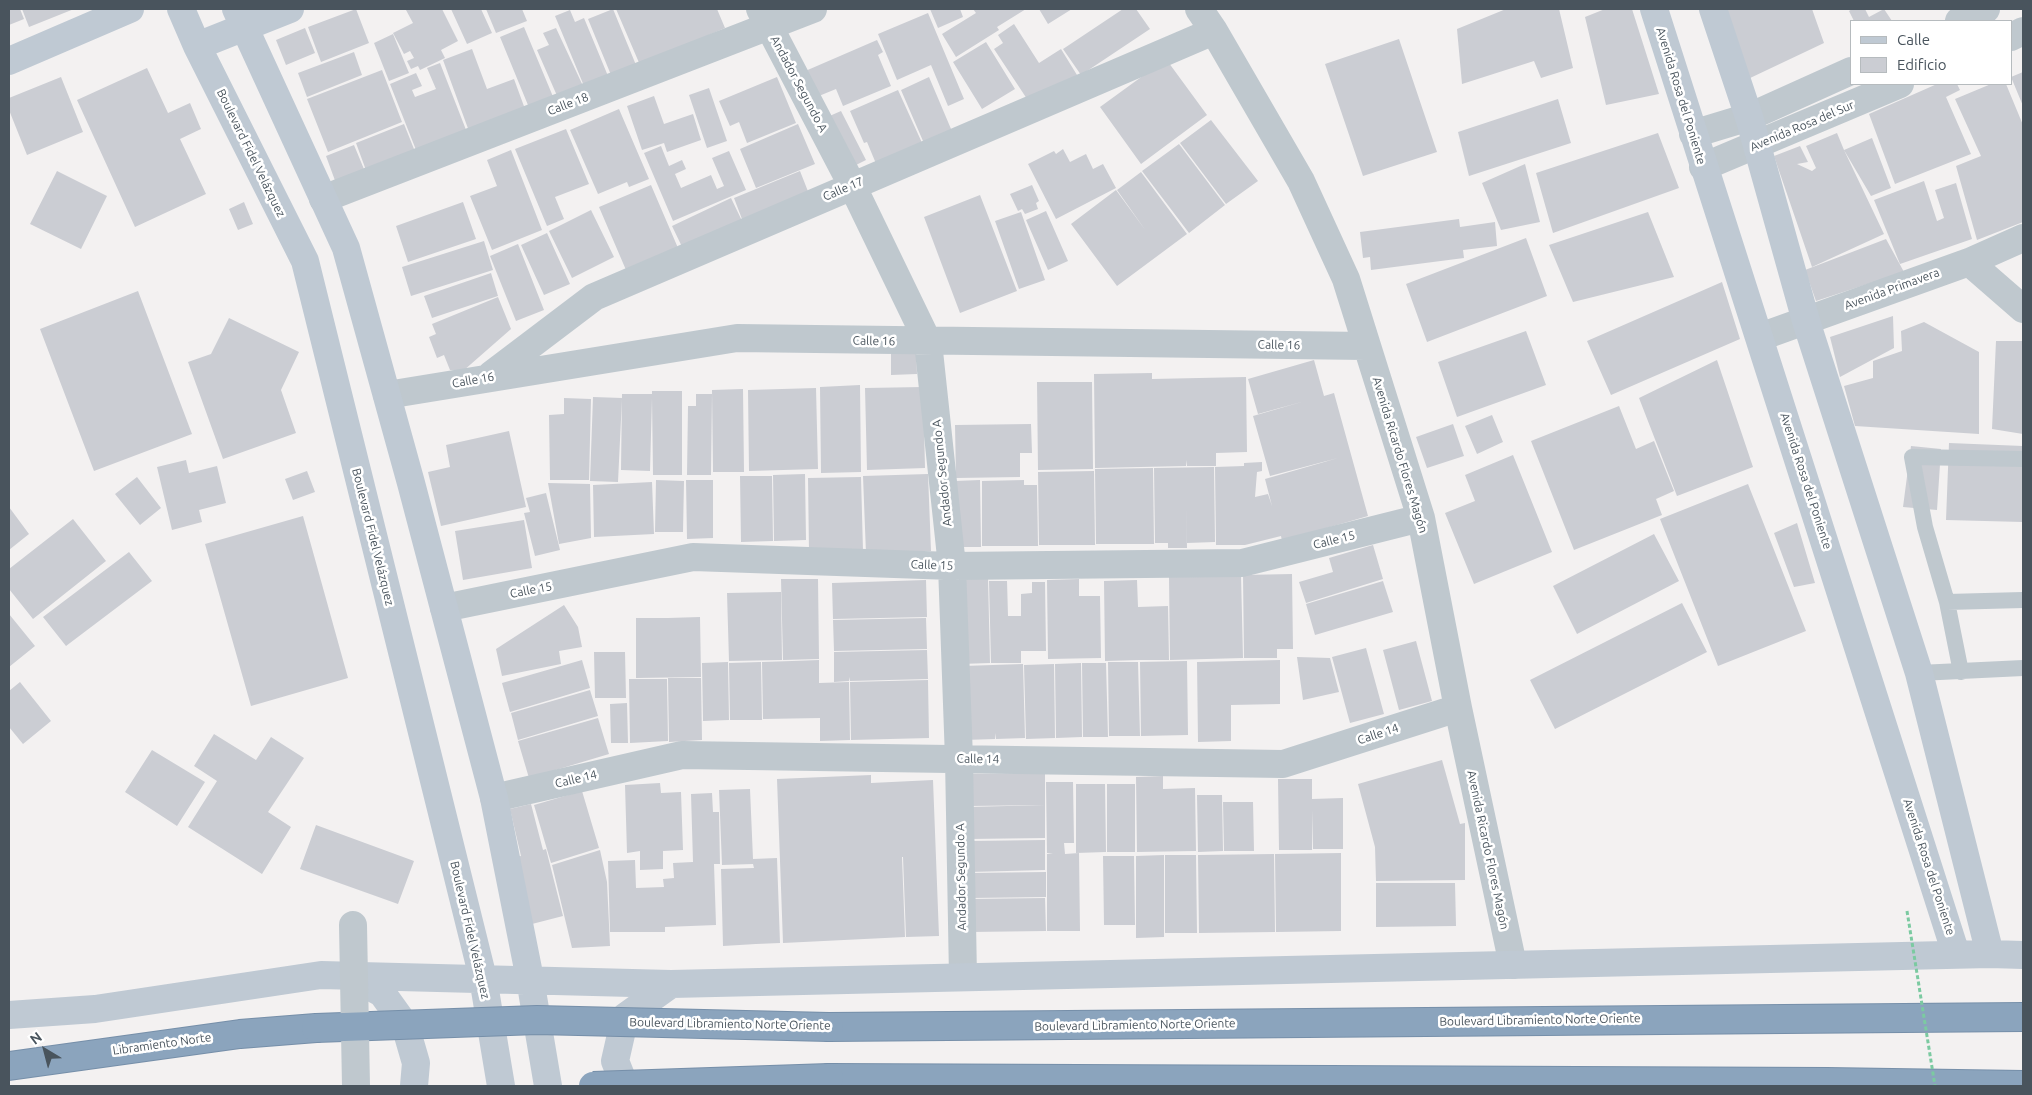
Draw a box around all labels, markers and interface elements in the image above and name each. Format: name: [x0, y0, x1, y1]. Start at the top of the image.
legend: [1850, 20, 2012, 85]
street label: Avenida Rosa del Poniente: [1653, 26, 1709, 166]
text: Calle: [1897, 31, 1930, 48]
street label: Andador Segundo A: [767, 33, 831, 135]
text: Edificio: [1897, 56, 1946, 73]
street label: Boulevard Fidel Velázquez: [214, 87, 288, 219]
street label: Calle 18: [545, 90, 591, 118]
street label: Avenida Rosa del Sur: [1748, 98, 1856, 154]
street label: Calle 17: [821, 174, 865, 204]
street label: Avenida Primavera: [1842, 265, 1942, 313]
street label: Calle 16: [853, 333, 895, 349]
street label: Calle 16: [1258, 337, 1300, 353]
street label: Calle 16: [451, 369, 495, 391]
street label: Avenida Ricardo Flores Magón: [1369, 375, 1431, 535]
street label: Avenida Rosa del Poniente: [1777, 411, 1835, 551]
street label: Andador Segundo A: [929, 419, 955, 527]
street label: Boulevard Fidel Velázquez: [349, 467, 397, 607]
street label: Calle 15: [1312, 528, 1356, 552]
street label: Calle 15: [910, 557, 954, 573]
street label: Calle 15: [509, 579, 553, 601]
street label: Calle 14: [1355, 721, 1401, 747]
street label: Calle 14: [957, 751, 999, 767]
street label: Calle 14: [554, 767, 598, 791]
street label: Avenida Ricardo Flores Magón: [1464, 769, 1512, 931]
street label: Avenida Rosa del Poniente: [1900, 797, 1958, 937]
street label: Andador Segundo A: [953, 823, 969, 931]
street label: Boulevard Fidel Velázquez: [447, 860, 493, 1000]
street label: Boulevard Libramiento Norte Oriente: [1439, 1011, 1641, 1029]
street label: Boulevard Libramiento Norte Oriente: [629, 1015, 831, 1033]
street label: Boulevard Libramiento Norte Oriente: [1034, 1016, 1236, 1034]
north arrow: [20, 1025, 70, 1075]
text: N: [27, 1028, 45, 1048]
street label: Libramiento Norte: [112, 1030, 212, 1058]

